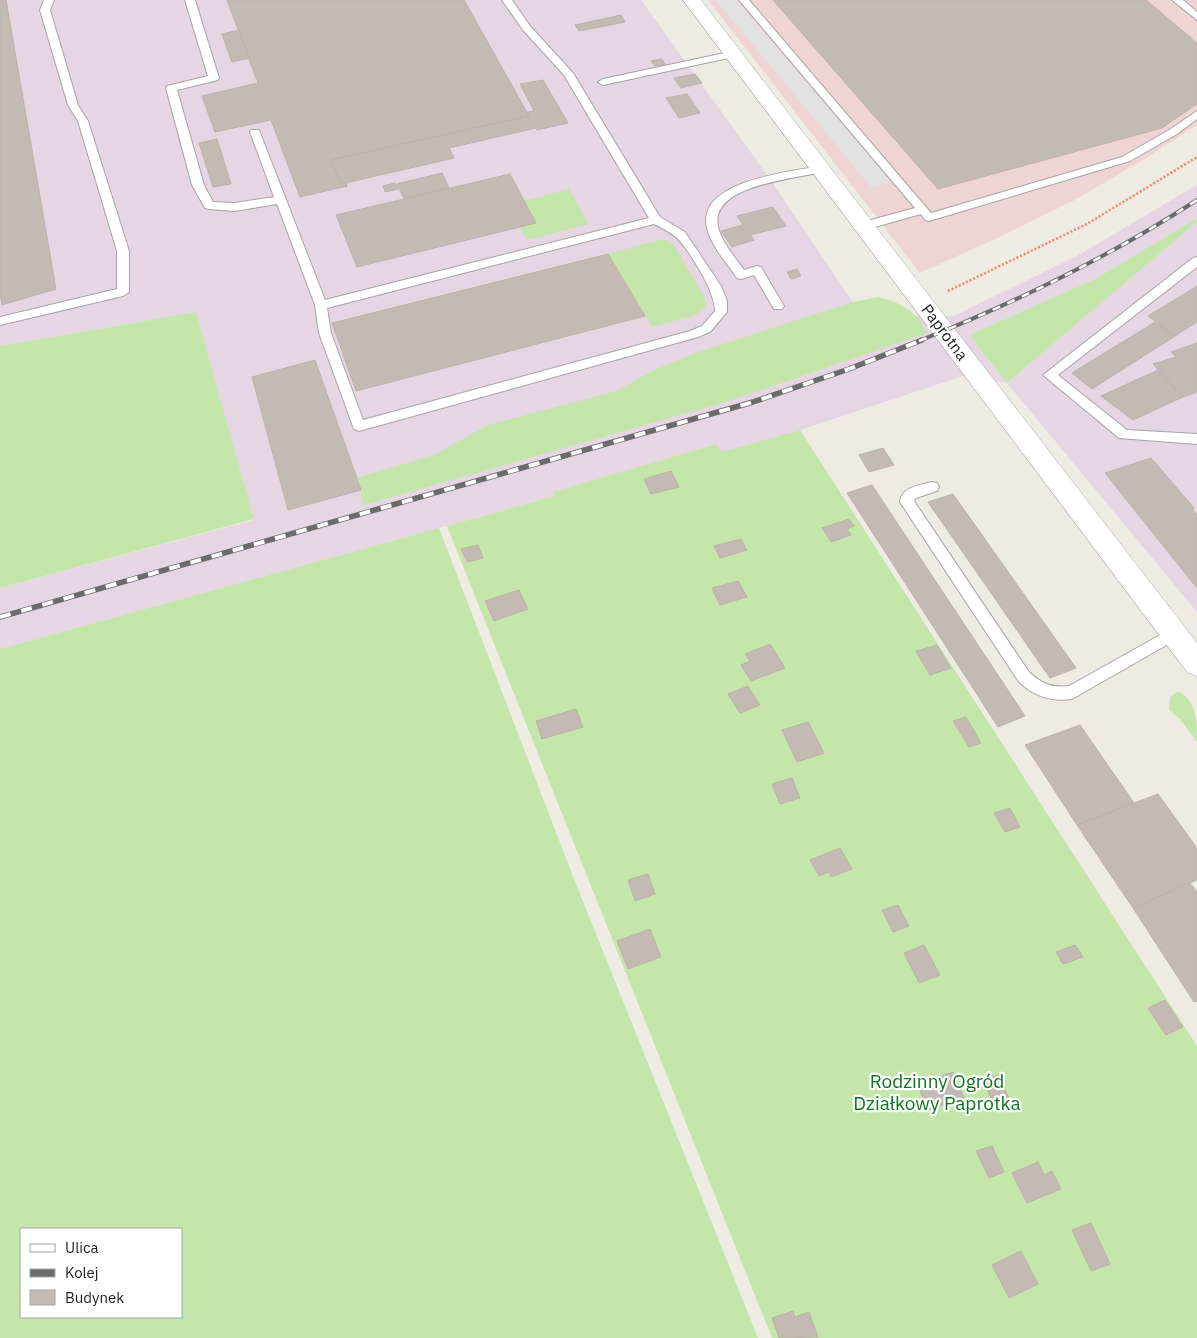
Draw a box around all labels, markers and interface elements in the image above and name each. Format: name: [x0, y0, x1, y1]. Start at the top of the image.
street label: Paprotna: [917, 300, 973, 364]
park label: Rodzinny Ogród Działkowy Paprotka: [853, 1069, 1021, 1115]
legend: [20, 1228, 182, 1318]
text: Ulica: [65, 1238, 99, 1257]
text: Kolej: [65, 1263, 99, 1282]
text: Budynek: [65, 1288, 124, 1307]

